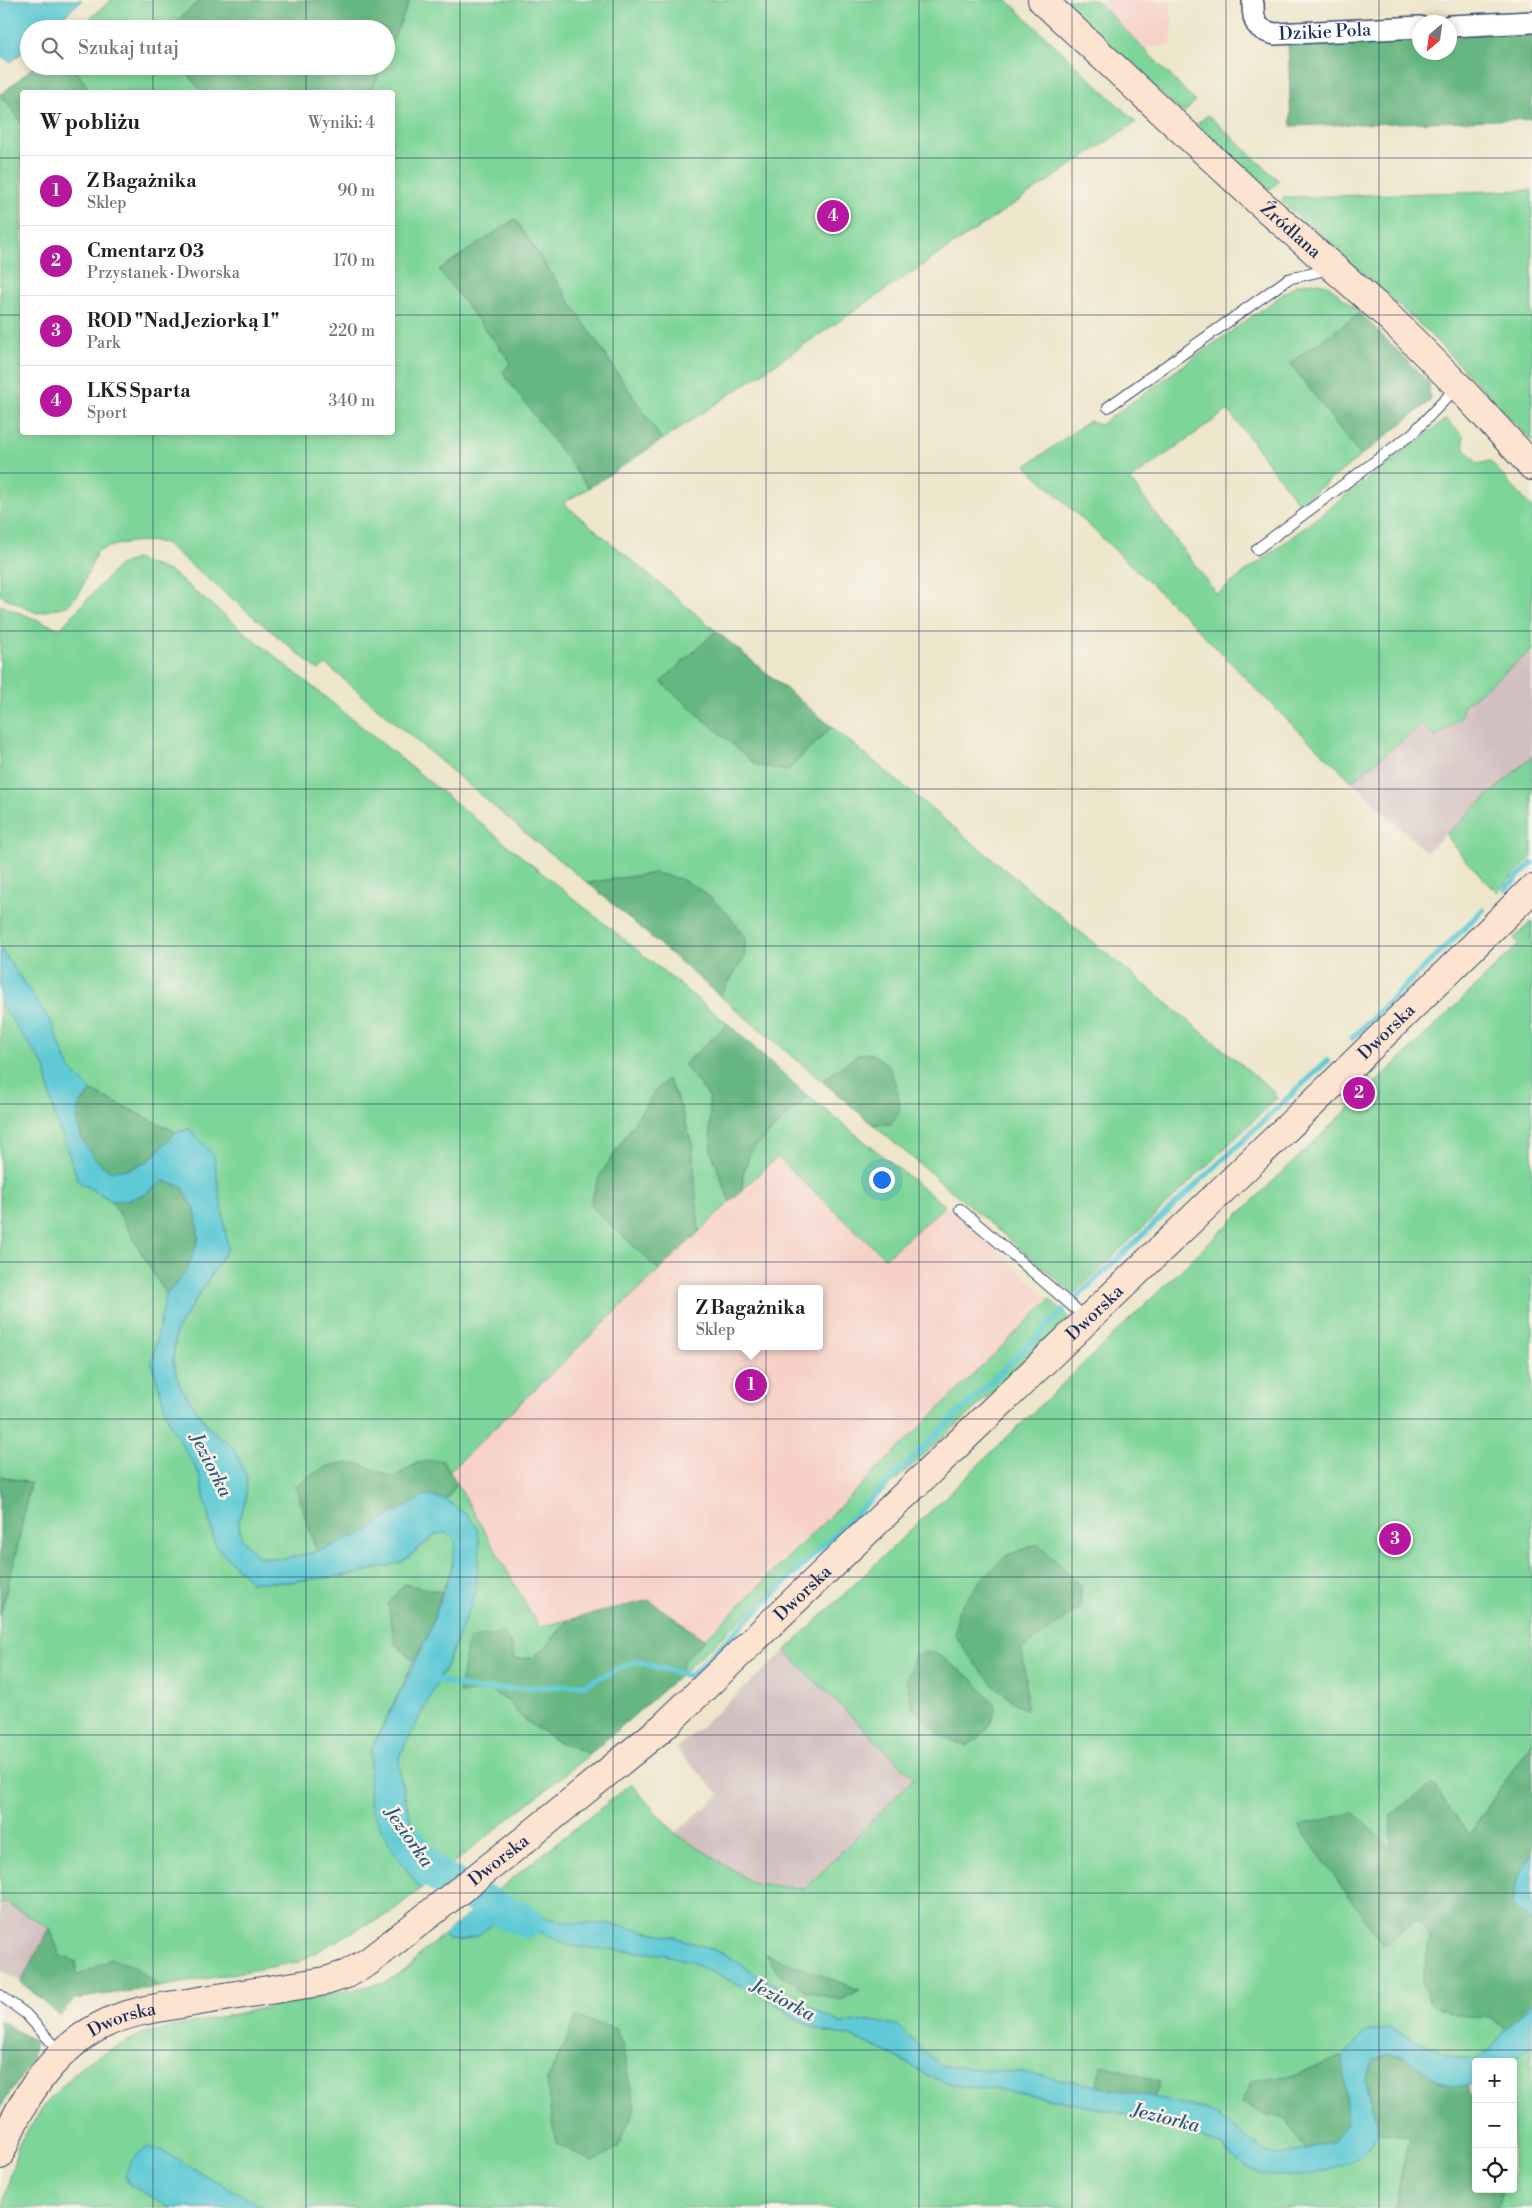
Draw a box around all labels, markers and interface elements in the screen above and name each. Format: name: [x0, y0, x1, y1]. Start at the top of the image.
north arrow: [1412, 15, 1457, 60]
street label: Dzikie Pola: [1278, 18, 1373, 45]
search box: [20, 20, 395, 75]
icon: search: [38, 34, 66, 62]
text: Szukaj tutaj: [78, 36, 179, 60]
text: W pobliżu: [40, 110, 140, 136]
text: Wyniki: 4: [308, 113, 375, 133]
text: Z Bagażnika: [87, 169, 197, 193]
text: 1: [52, 181, 60, 201]
text: 90 m: [337, 181, 375, 201]
text: Sklep: [87, 193, 127, 213]
pin: 4: [817, 197, 849, 235]
street label: Źródlana: [1256, 197, 1327, 264]
text: Cmentarz 03: [87, 239, 204, 263]
text: 2: [51, 251, 61, 271]
text: 170 m: [333, 251, 375, 271]
text: Przystanek · Dworska: [87, 263, 240, 283]
text: ROD "Nad Jeziorką 1": [87, 309, 279, 333]
text: 3: [51, 321, 61, 341]
text: 220 m: [329, 321, 375, 341]
text: Park: [87, 333, 120, 353]
text: LKS Sparta: [87, 379, 191, 403]
text: 4: [51, 391, 61, 411]
text: 340 m: [328, 391, 375, 411]
text: Sport: [87, 403, 127, 423]
street label: Dworska: [1353, 998, 1420, 1065]
pin: 2: [1343, 1074, 1375, 1112]
your location: [869, 1167, 895, 1193]
street label: Dworska: [1061, 1279, 1129, 1345]
popup: [678, 1285, 823, 1350]
text: Z Bagażnika: [696, 1296, 805, 1320]
text: Sklep: [696, 1320, 735, 1340]
pin: 1: [735, 1366, 767, 1404]
water label: Jeziorka: [184, 1427, 237, 1501]
pin: 3: [1379, 1520, 1411, 1558]
street label: Dworska: [769, 1560, 837, 1626]
water label: Jeziorka: [378, 1800, 439, 1872]
street label: Dworska: [463, 1829, 534, 1891]
water label: Jeziorka: [745, 1972, 819, 2027]
street label: Dworska: [83, 1997, 159, 2042]
map controls: [1472, 2058, 1517, 2193]
button: +: [1472, 2058, 1517, 2103]
water label: Jeziorka: [1128, 2098, 1203, 2138]
button: −: [1472, 2103, 1517, 2148]
button: locate: [1472, 2148, 1517, 2193]

